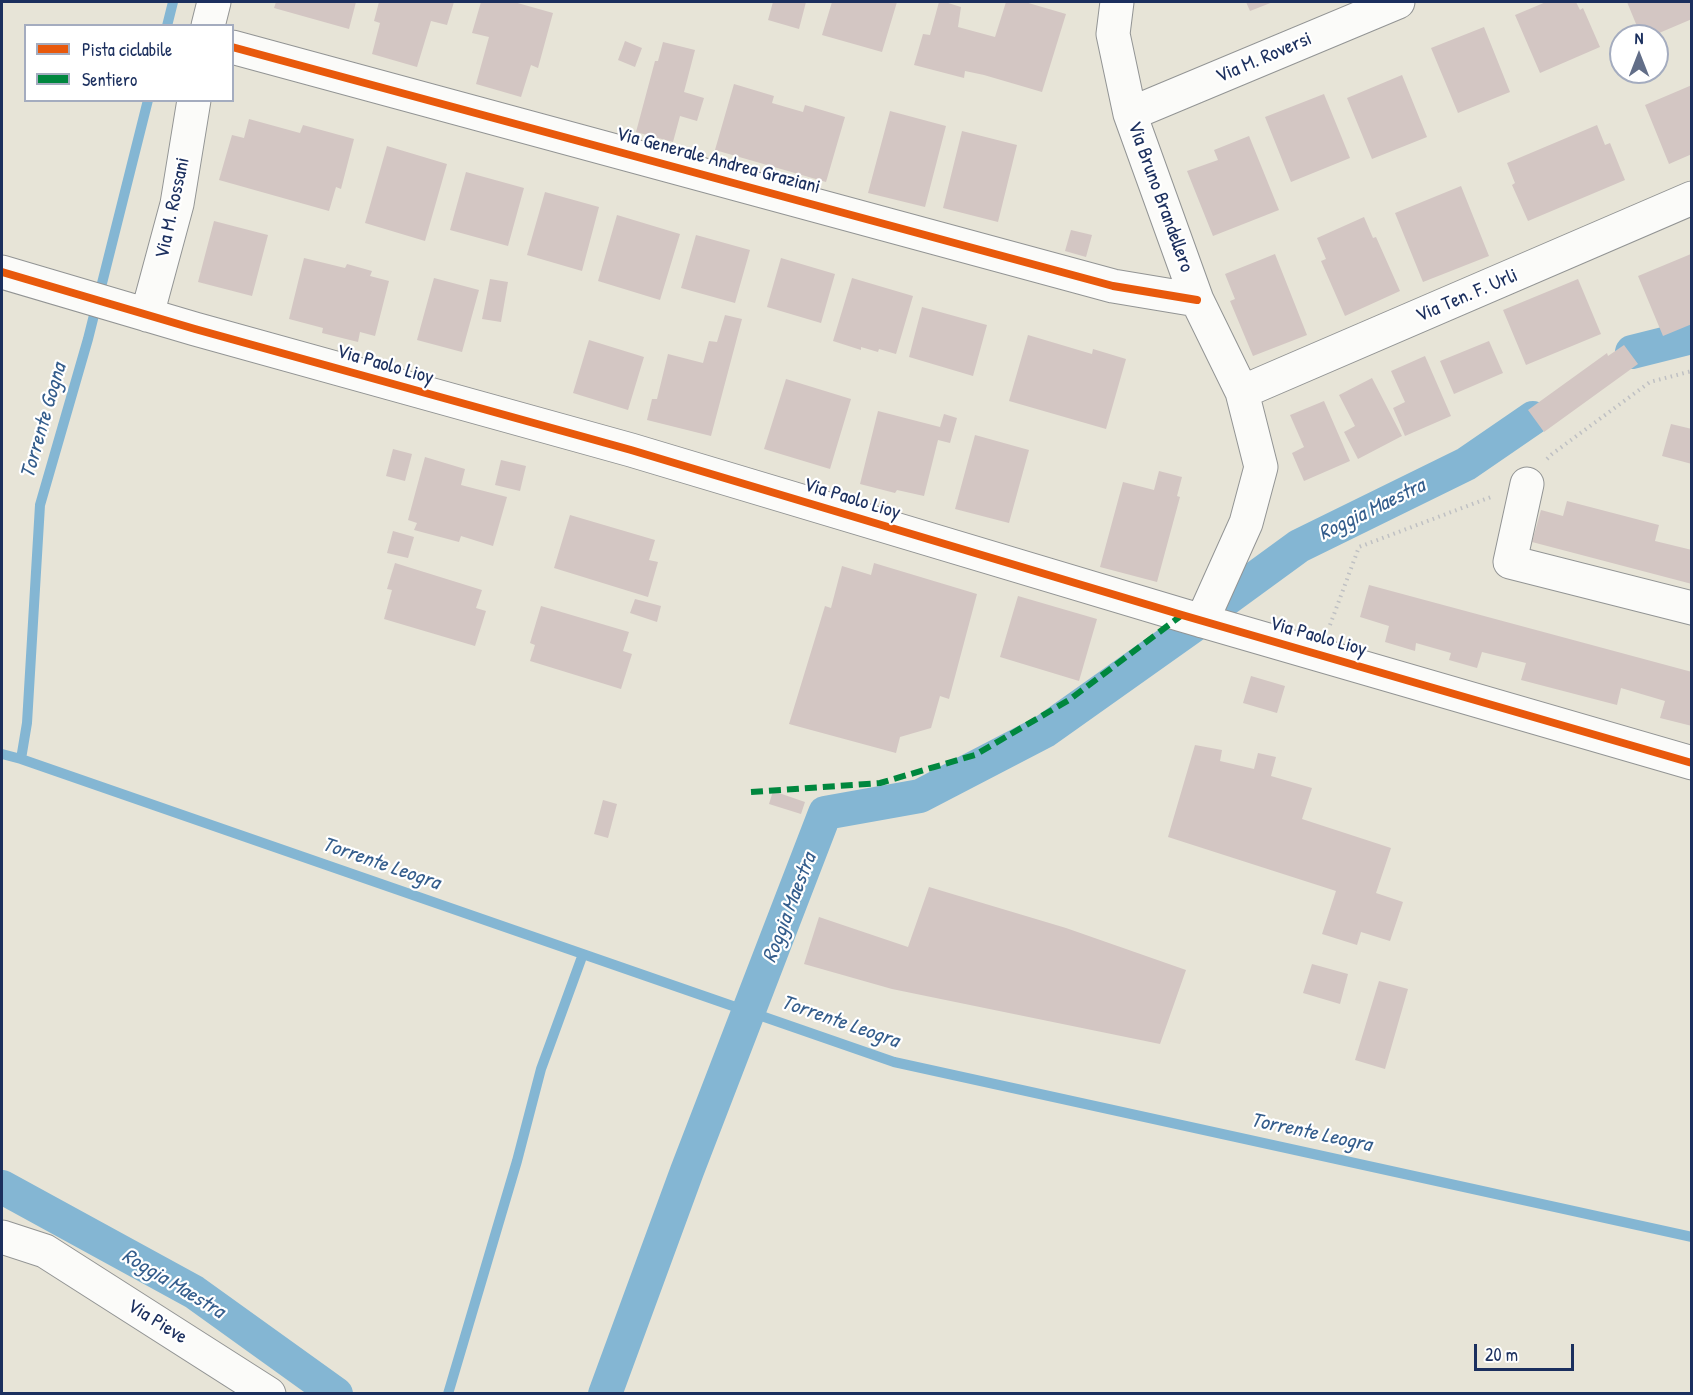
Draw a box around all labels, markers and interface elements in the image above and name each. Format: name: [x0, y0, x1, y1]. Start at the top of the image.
legend: [24, 24, 234, 102]
north arrow: [1609, 24, 1669, 84]
street label: Via M. Roversi: [1212, 27, 1316, 89]
text: N: [1635, 27, 1643, 49]
text: Pista ciclabile: [82, 37, 172, 62]
text: Sentiero: [82, 67, 137, 92]
street label: Via Bruno Brandellero: [1122, 118, 1198, 276]
street label: Via Generale Andrea Graziani: [613, 122, 823, 200]
street label: Via M. Rossani: [151, 155, 195, 261]
street label: Via Ten. F. Urli: [1412, 264, 1522, 328]
street label: Via Paolo Lioy: [334, 340, 436, 390]
water label: Torrente Gogna: [16, 361, 72, 481]
street label: Via Paolo Lioy: [801, 473, 903, 525]
water label: Roggia Maestra: [1315, 473, 1429, 547]
street label: Via Paolo Lioy: [1267, 612, 1369, 662]
water label: Torrente Leogra: [319, 832, 443, 896]
water label: Roggia Maestra: [758, 850, 822, 966]
water label: Torrente Leogra: [778, 990, 902, 1054]
water label: Torrente Leogra: [1248, 1108, 1374, 1158]
water label: Roggia Maestra: [117, 1244, 229, 1324]
street label: Via Pieve: [123, 1294, 191, 1350]
scale bar: [1477, 1332, 1578, 1370]
text: 20 m: [1485, 1342, 1518, 1367]

